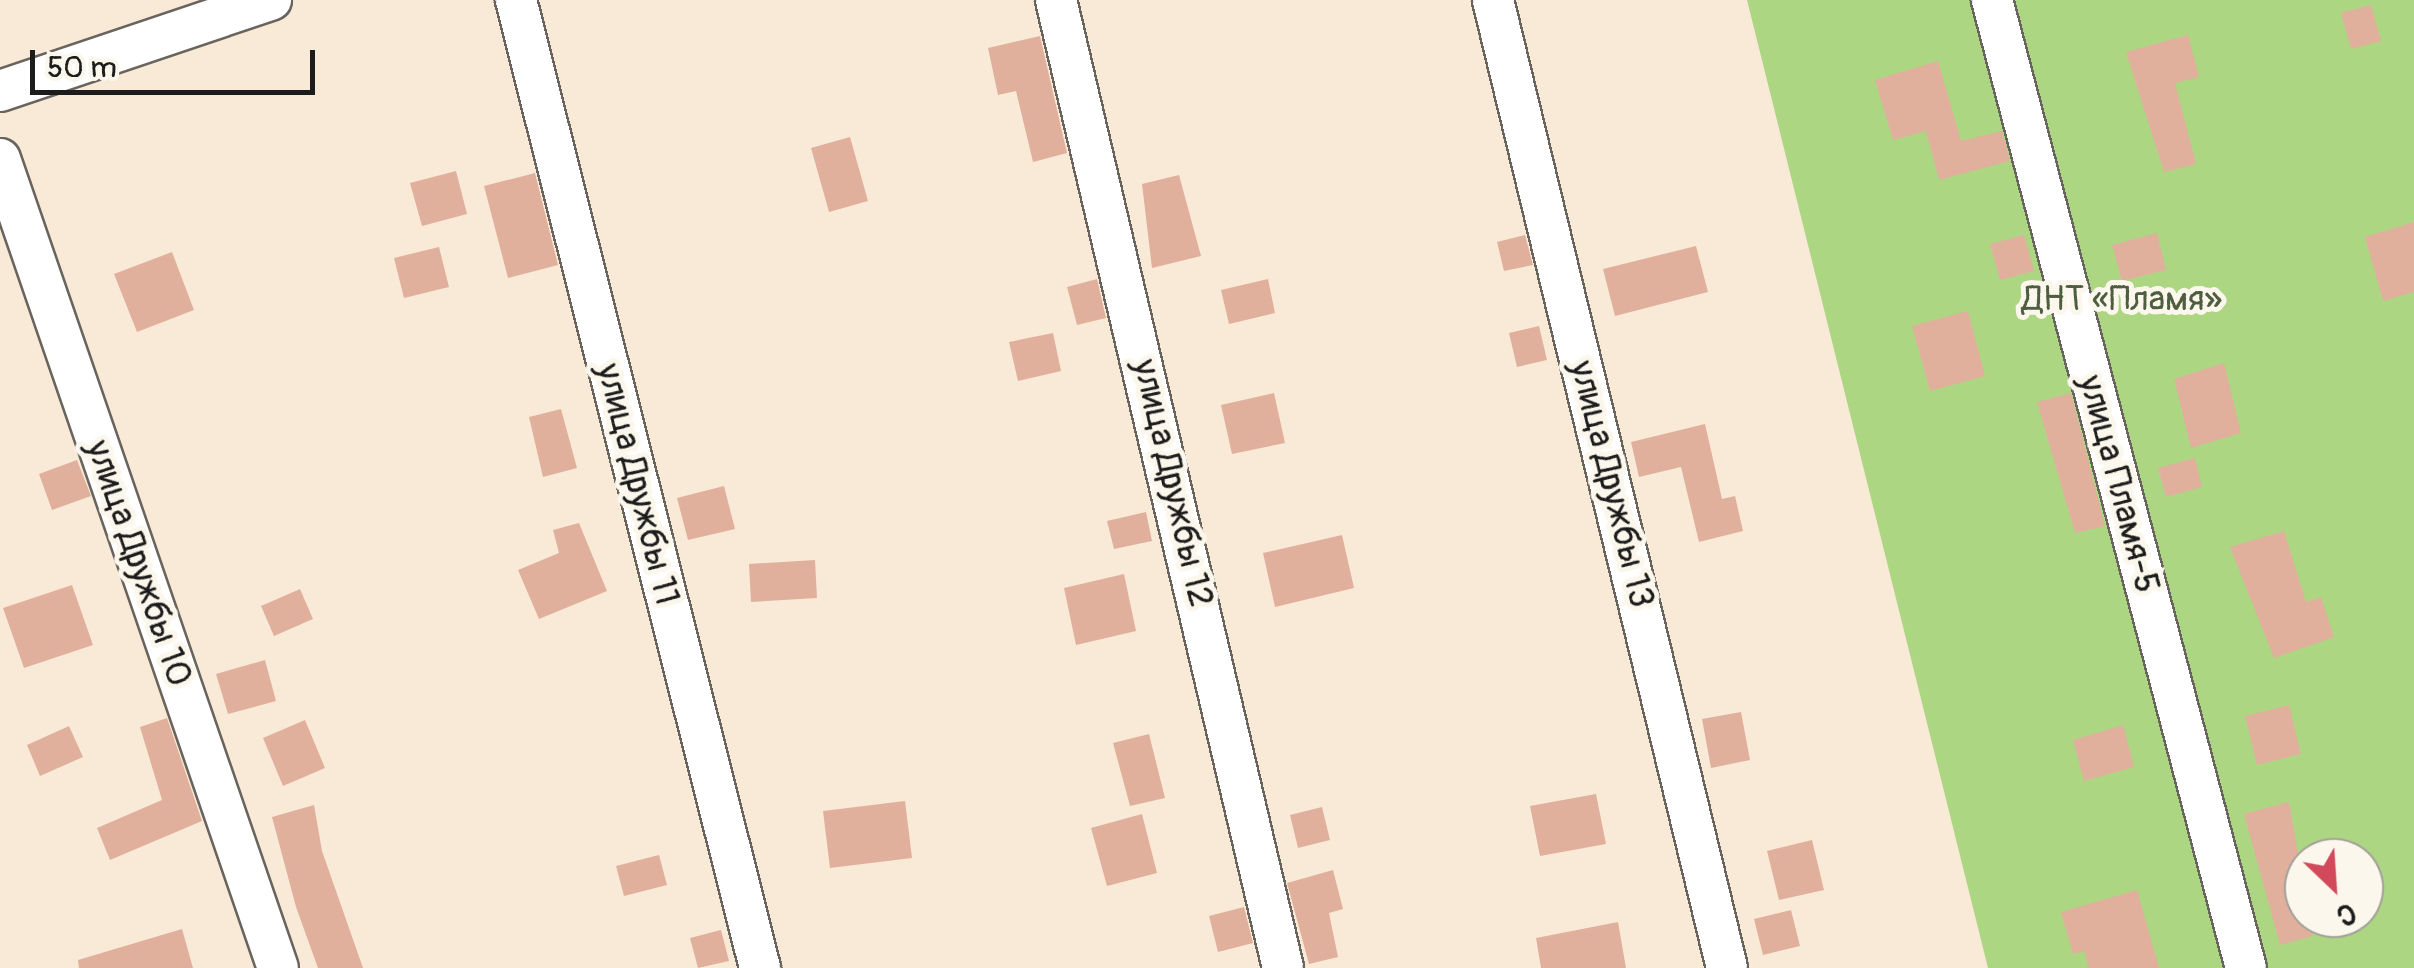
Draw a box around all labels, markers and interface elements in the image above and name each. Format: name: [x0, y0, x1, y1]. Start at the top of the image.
scale bar: [35, 30, 320, 92]
text: 50 m: [47, 49, 117, 86]
park label: ДНТ «Пламя»: [2022, 278, 2222, 320]
street label: улица Дружбы 12: [1124, 355, 1222, 611]
street label: улица Дружбы 13: [1561, 356, 1663, 612]
street label: улица Дружбы 11: [588, 359, 688, 609]
street label: улица Пламя-5: [2070, 370, 2168, 598]
street label: улица Дружбы 10: [77, 434, 201, 692]
north arrow: [2284, 838, 2384, 938]
text: С: [2331, 894, 2361, 933]

